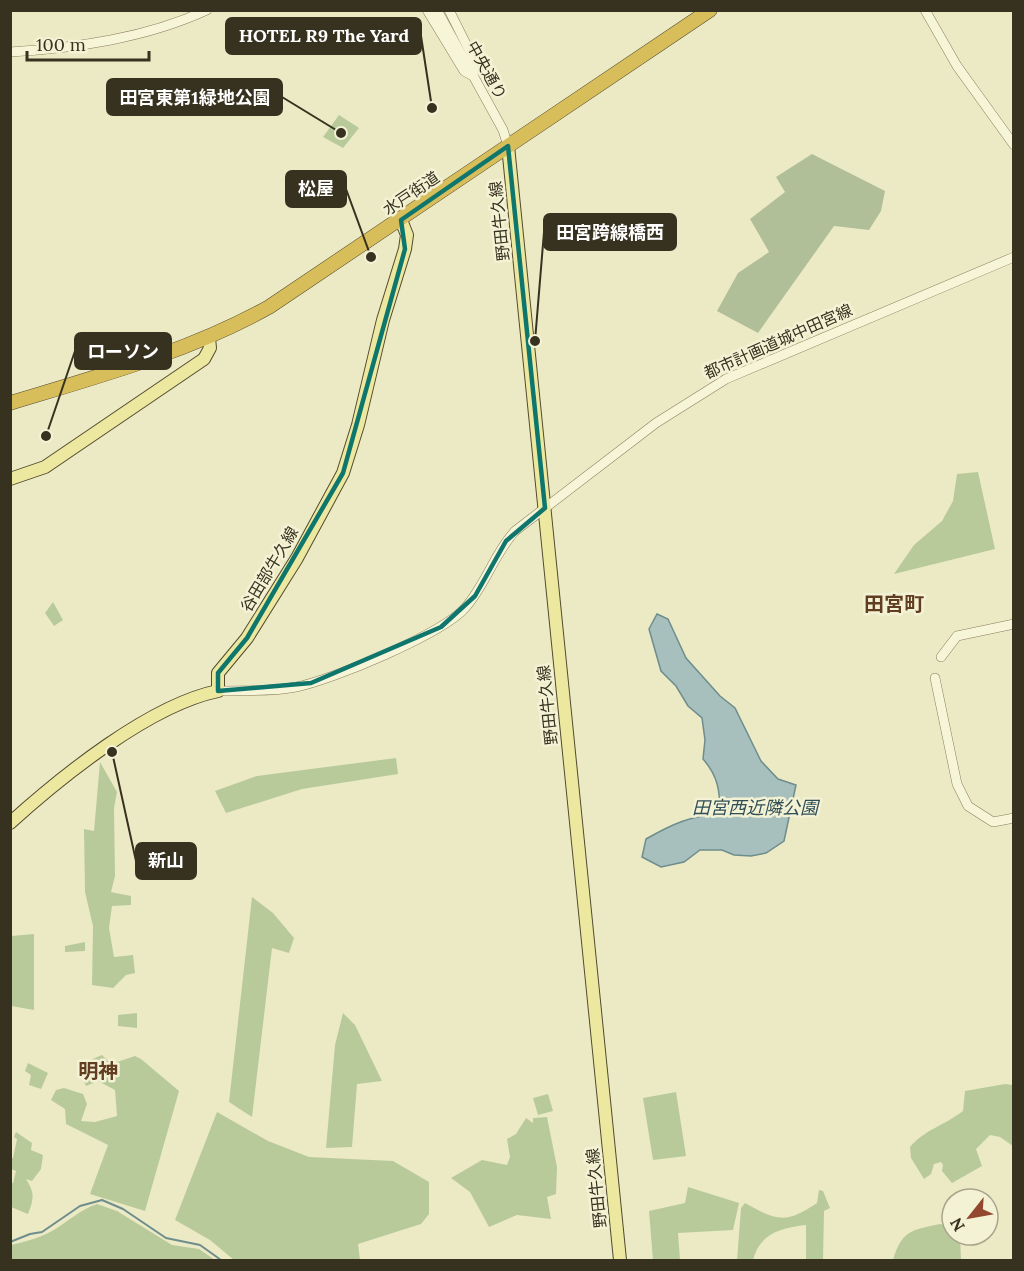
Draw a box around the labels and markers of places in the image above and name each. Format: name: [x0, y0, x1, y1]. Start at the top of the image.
callout: HOTEL R9 The Yard: [226, 18, 421, 54]
callout: 田宮東第1緑地公園: [107, 79, 282, 115]
callout: 松屋: [286, 171, 346, 207]
callout: 田宮跨線橋西: [544, 214, 676, 250]
callout: ローソン: [75, 333, 171, 369]
callout: 新山: [136, 843, 196, 879]

